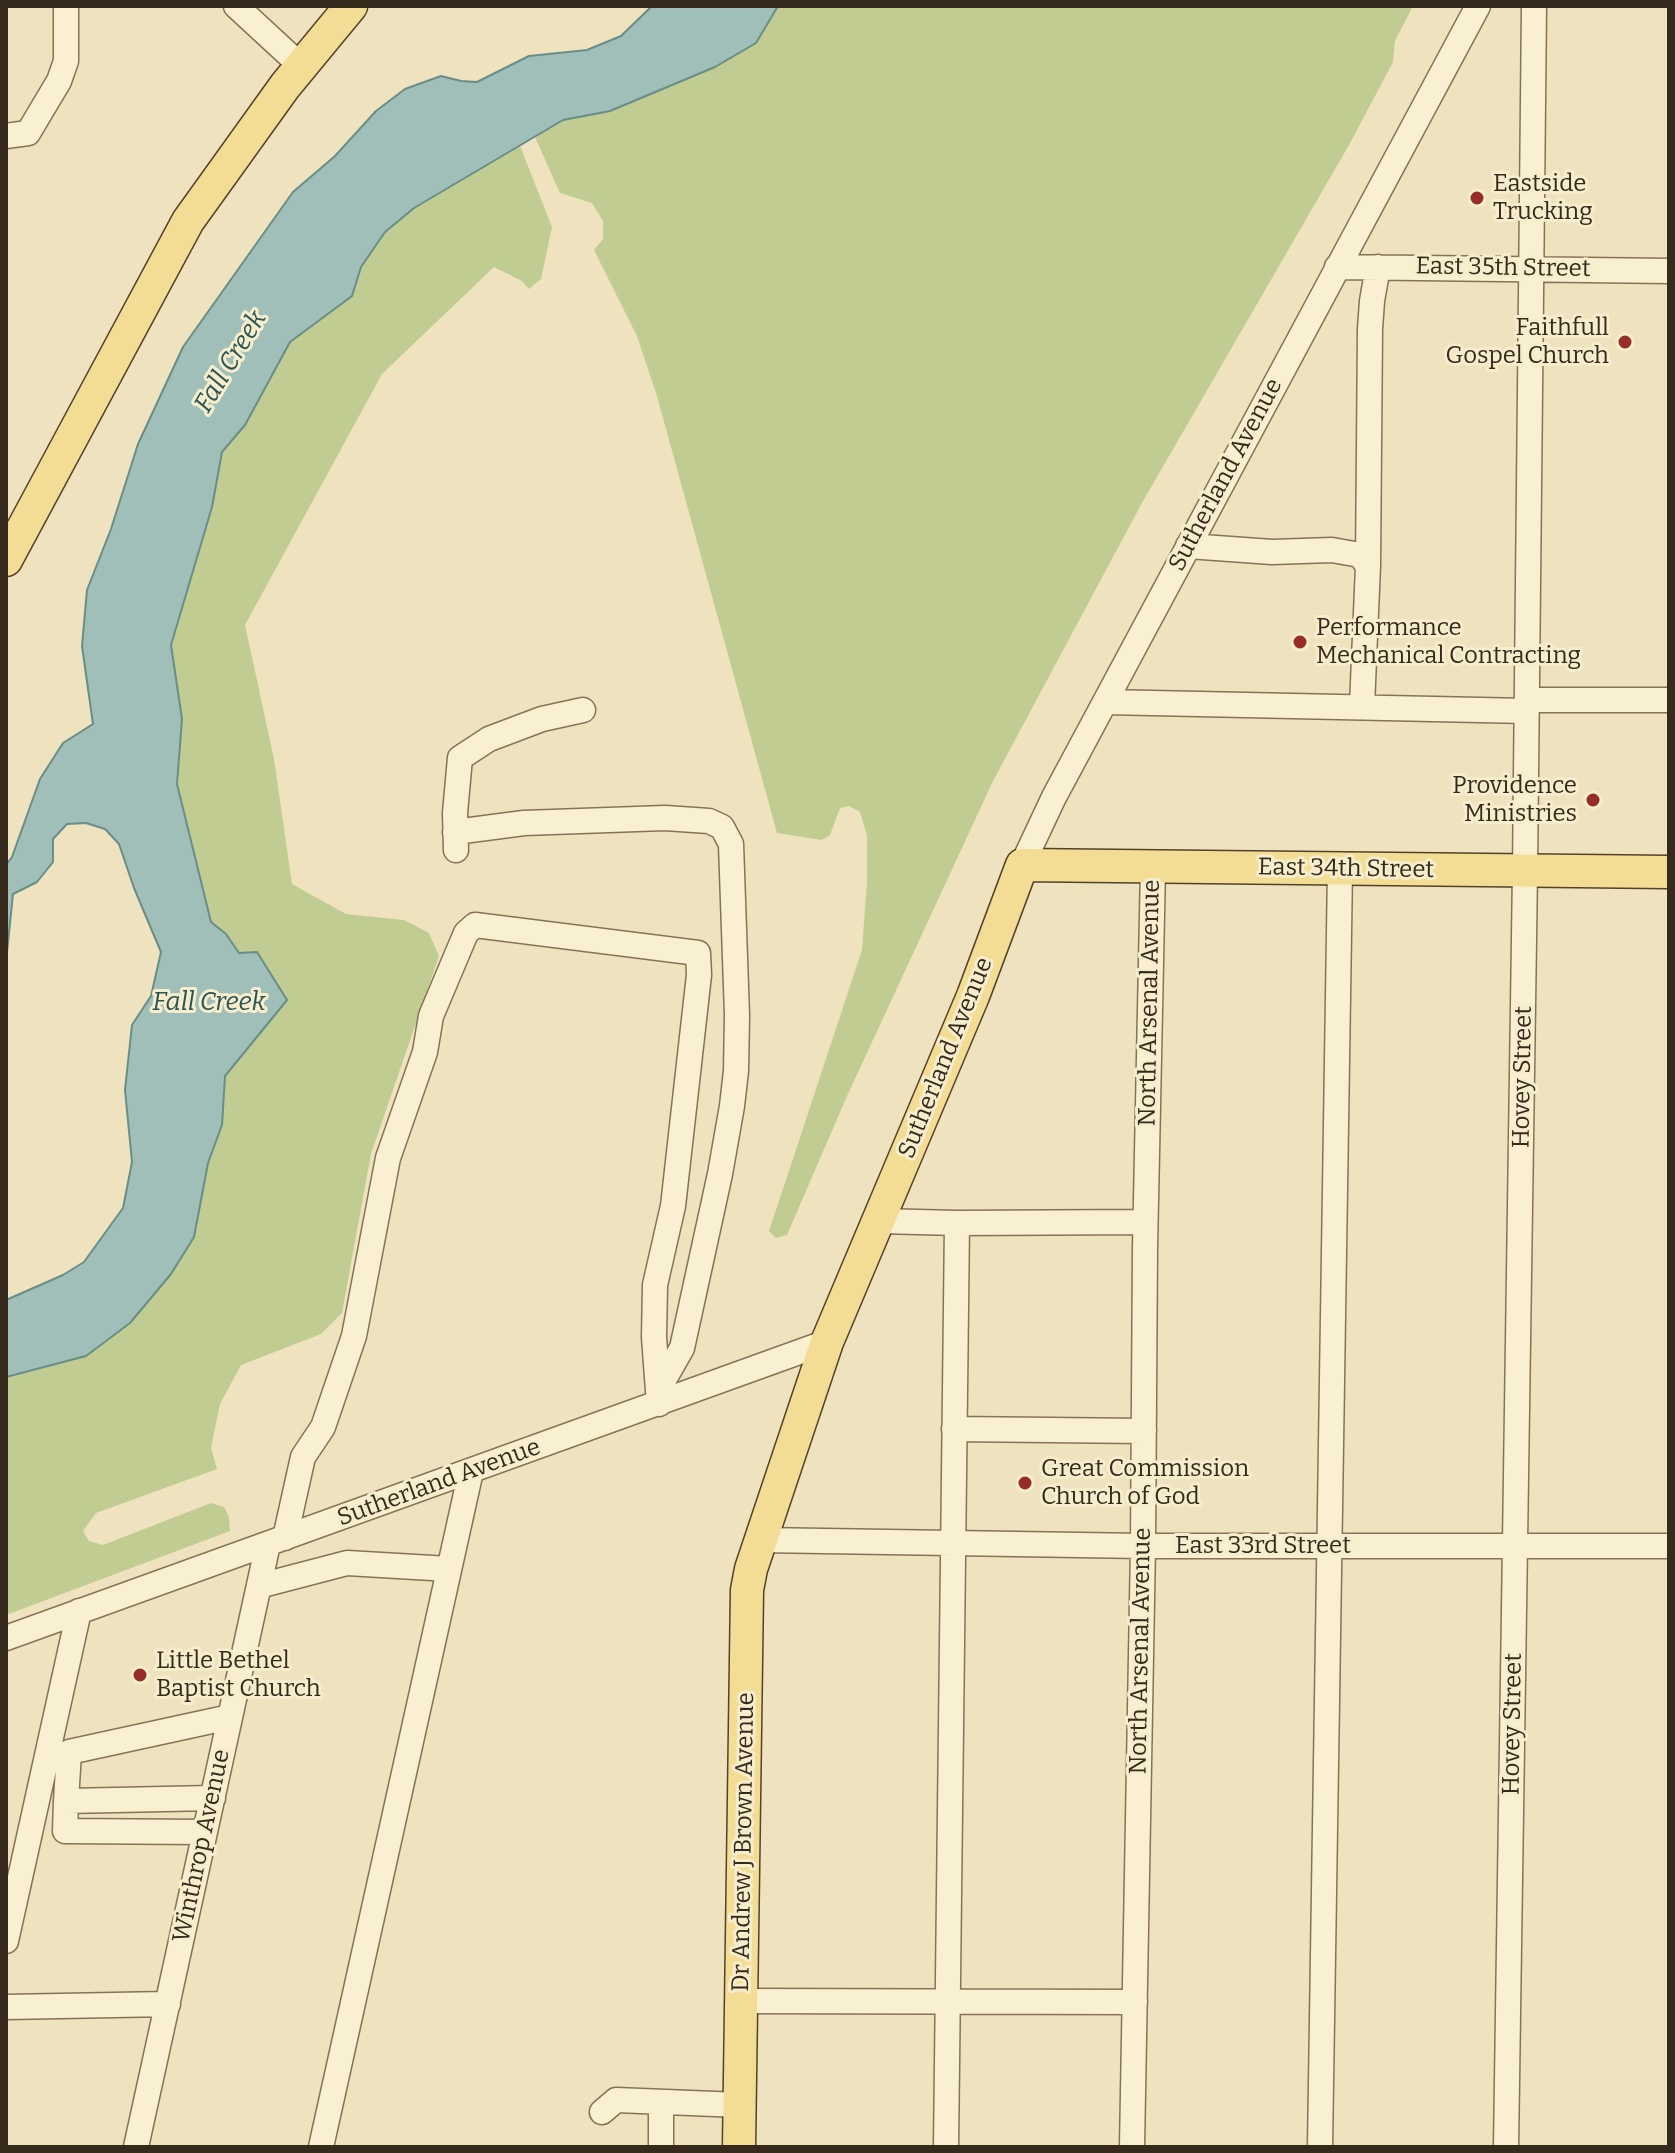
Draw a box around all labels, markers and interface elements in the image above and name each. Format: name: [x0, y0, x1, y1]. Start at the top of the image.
place label: Eastside Trucking: [1493, 170, 1593, 226]
marker: Eastside Trucking: [1468, 189, 1486, 207]
street label: East 35th Street: [1415, 252, 1591, 284]
water label: Fall Creek: [188, 305, 274, 419]
place label: Faithfull Gospel Church: [1446, 314, 1609, 370]
marker: Faithfull Gospel Church: [1616, 333, 1634, 351]
street label: Sutherland Avenue: [1163, 374, 1289, 576]
place label: Performance Mechanical Contracting: [1316, 614, 1581, 670]
marker: Performance Mechanical Contracting: [1291, 633, 1309, 651]
place label: Providence Ministries: [1452, 772, 1577, 828]
marker: Providence Ministries: [1584, 791, 1602, 809]
street label: East 34th Street: [1258, 853, 1434, 885]
street label: North Arsenal Avenue: [1133, 879, 1167, 1127]
street label: Sutherland Avenue: [893, 953, 999, 1163]
water label: Fall Creek: [152, 987, 266, 1019]
street label: Hovey Street: [1507, 1006, 1539, 1148]
street label: Sutherland Avenue: [334, 1433, 544, 1533]
place label: Great Commission Church of God: [1041, 1455, 1249, 1511]
marker: Great Commission Church of God: [1016, 1474, 1034, 1492]
street label: North Arsenal Avenue: [1124, 1527, 1158, 1775]
street label: East 33rd Street: [1175, 1532, 1351, 1560]
place label: Little Bethel Baptist Church: [156, 1647, 321, 1703]
street label: Hovey Street: [1497, 1653, 1529, 1795]
marker: Little Bethel Baptist Church: [131, 1666, 149, 1684]
street label: Dr Andrew J Brown Avenue: [727, 1692, 761, 1992]
street label: Winthrop Avenue: [167, 1747, 237, 1945]

